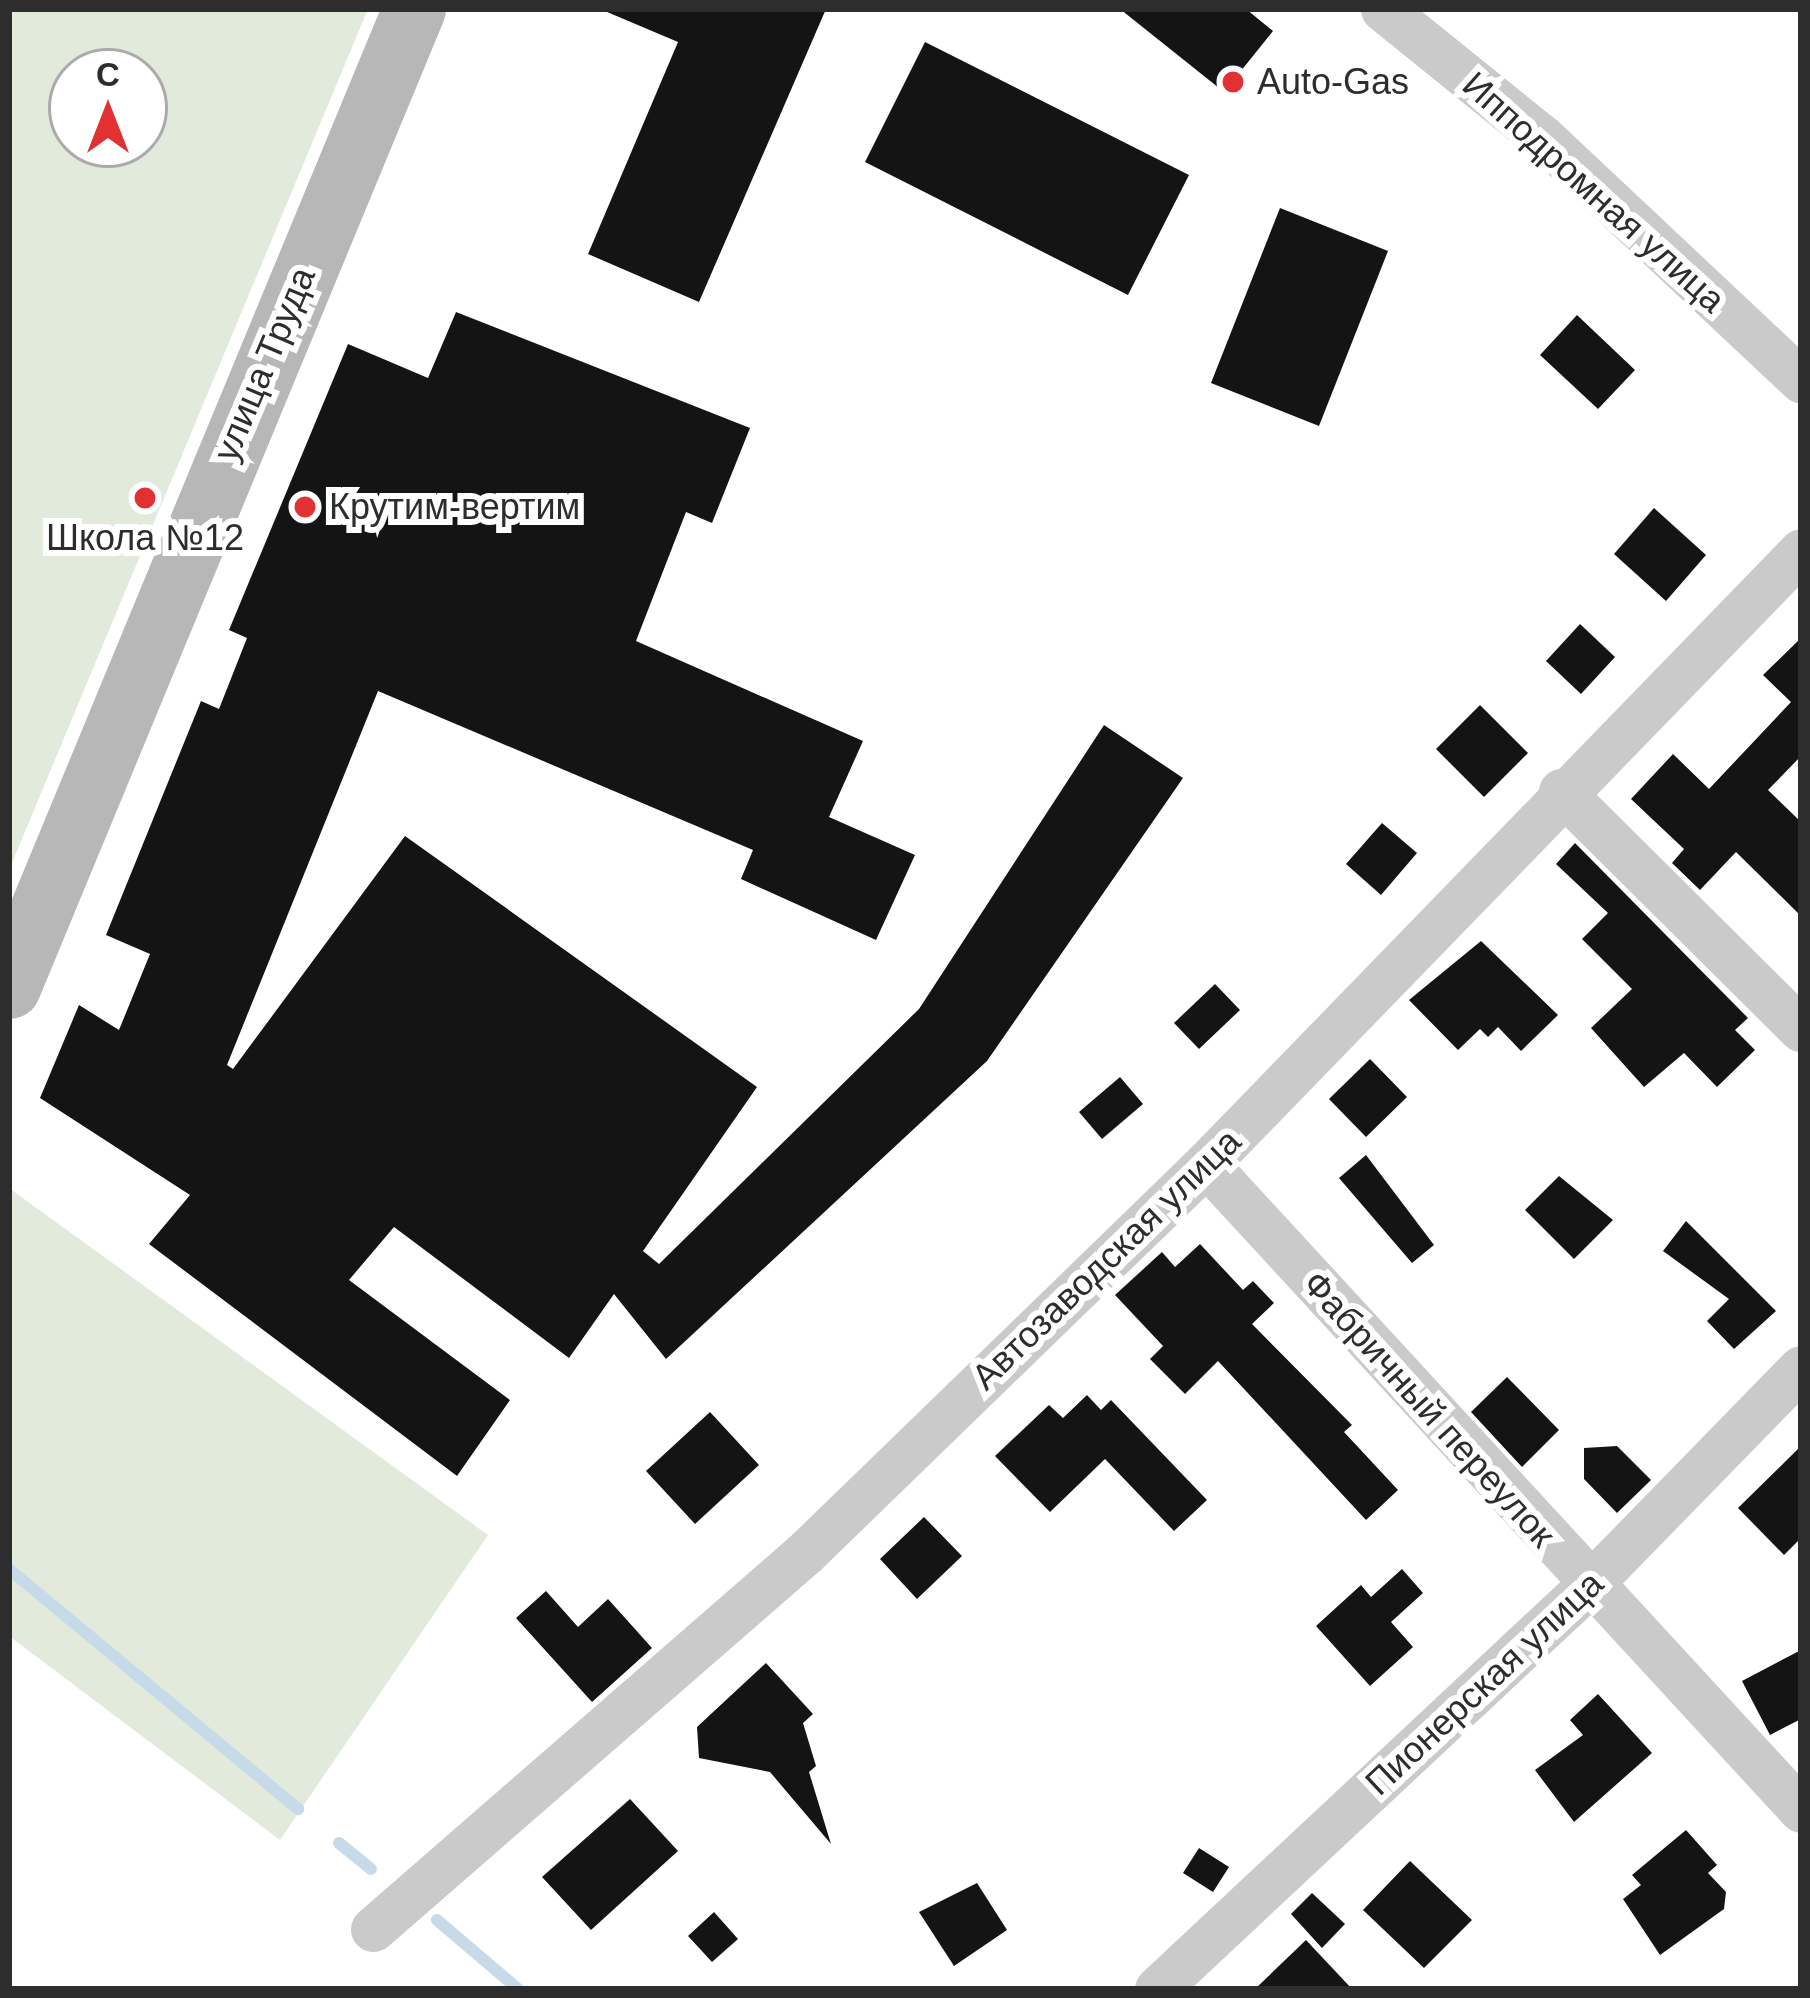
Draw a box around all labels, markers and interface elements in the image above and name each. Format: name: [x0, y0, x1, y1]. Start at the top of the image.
north arrow: [48, 48, 168, 168]
text: С: [96, 56, 120, 93]
place label: Auto-Gas: [1257, 60, 1409, 104]
street label: Ипподромная улица: [1454, 63, 1734, 321]
marker: Auto-Gas: [1220, 69, 1246, 95]
street label: улица Труда: [204, 261, 324, 467]
marker: Школа №12: [132, 485, 158, 511]
place label: Крутим-вертим: [329, 485, 580, 529]
marker: Крутим-вертим: [292, 494, 318, 520]
place label: Школа №12: [46, 516, 244, 560]
street label: Автозаводская улица: [963, 1120, 1249, 1398]
street label: Фабричный переулок: [1294, 1262, 1564, 1556]
street label: Пионерская улица: [1356, 1562, 1612, 1804]

